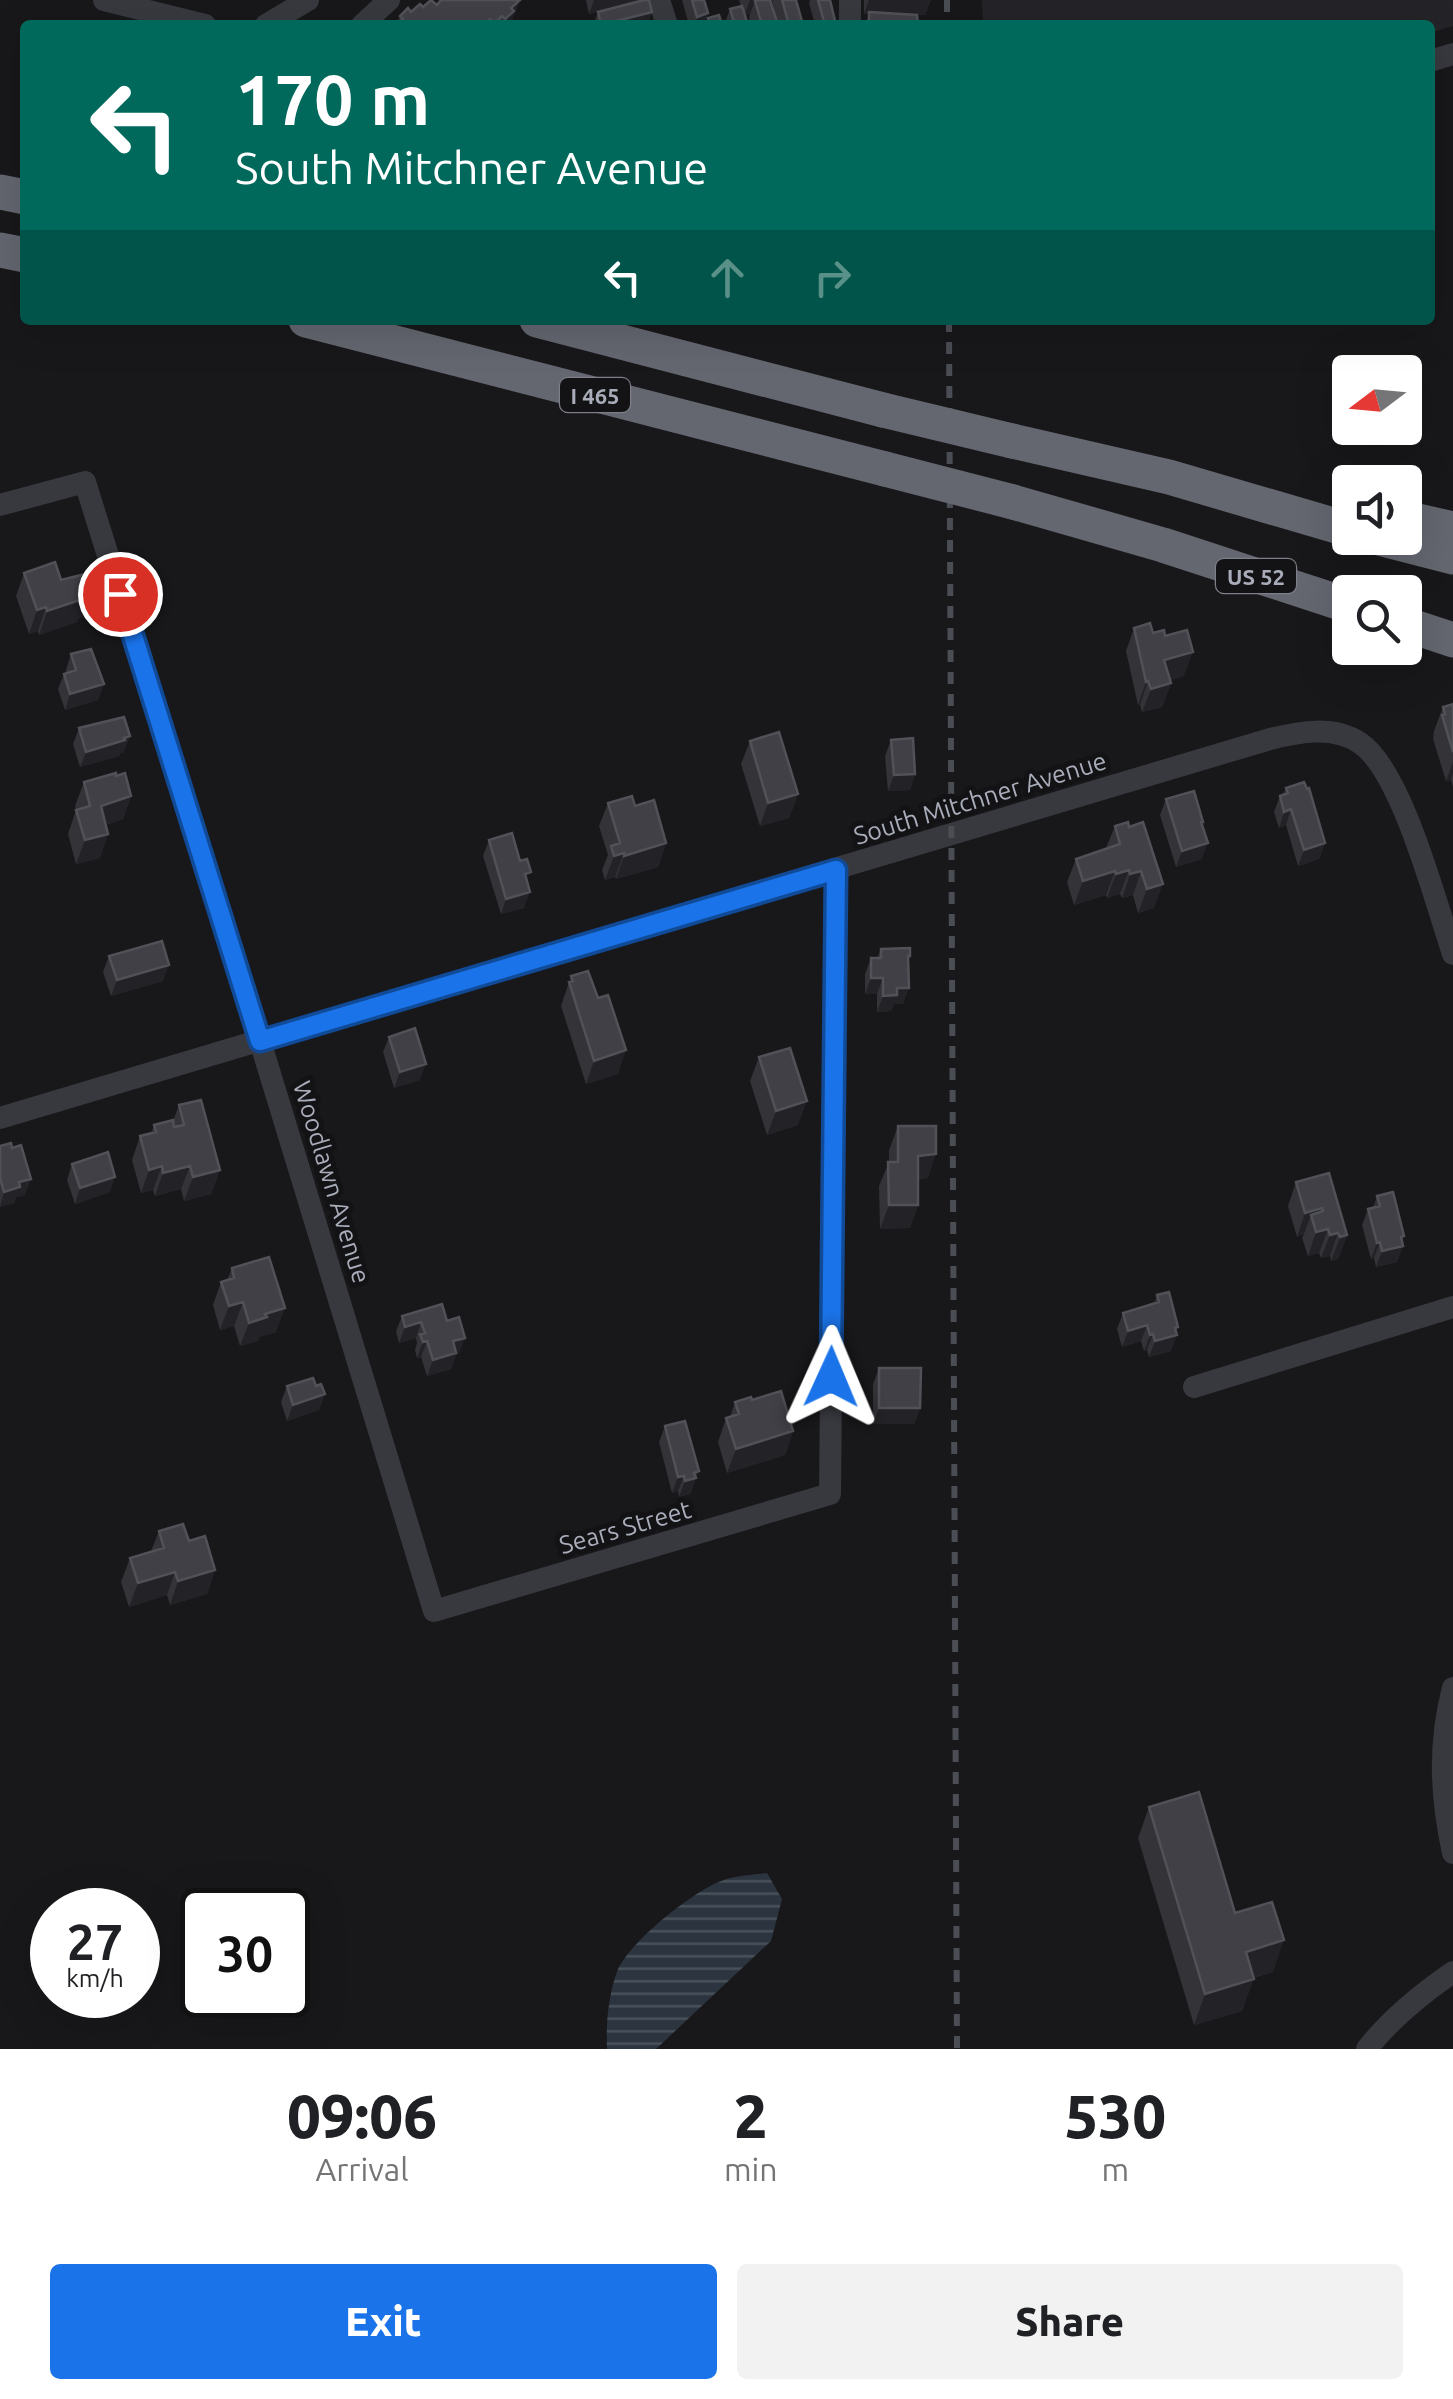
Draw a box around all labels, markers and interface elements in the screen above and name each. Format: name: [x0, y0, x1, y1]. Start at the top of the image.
icon: left: [70, 60, 200, 190]
text: 170 m: [235, 60, 430, 138]
text: South Mitchner Avenue: [235, 142, 708, 193]
icon: left: [595, 250, 650, 305]
icon: ahead: [700, 250, 755, 305]
icon: right: [805, 250, 860, 305]
north arrow: [1332, 355, 1422, 445]
map controls: [1332, 355, 1422, 665]
road number: I 465: [560, 378, 630, 412]
button: sound: [1332, 465, 1422, 555]
pin: [78, 552, 163, 637]
road number: US 52: [1216, 559, 1296, 593]
icon: arrive: [93, 567, 148, 622]
button: search: [1332, 575, 1422, 665]
street label: South Mitchner Avenue: [850, 746, 1110, 850]
street label: Woodlawn Avenue: [288, 1078, 376, 1286]
position arrow: [779, 1325, 883, 1429]
street label: Sears Street: [556, 1495, 694, 1559]
speed limit sign: 30: [180, 1888, 310, 2018]
text: 27: [67, 1913, 123, 1969]
text: km/h: [66, 1964, 124, 1992]
text: 09:06: [287, 2082, 437, 2149]
text: 2: [734, 2082, 768, 2149]
text: 530: [1065, 2082, 1166, 2149]
text: Arrival: [315, 2151, 409, 2187]
text: min: [724, 2151, 778, 2187]
text: m: [1101, 2151, 1129, 2187]
button: Exit: [50, 2264, 717, 2379]
button: Share: [737, 2264, 1403, 2379]

